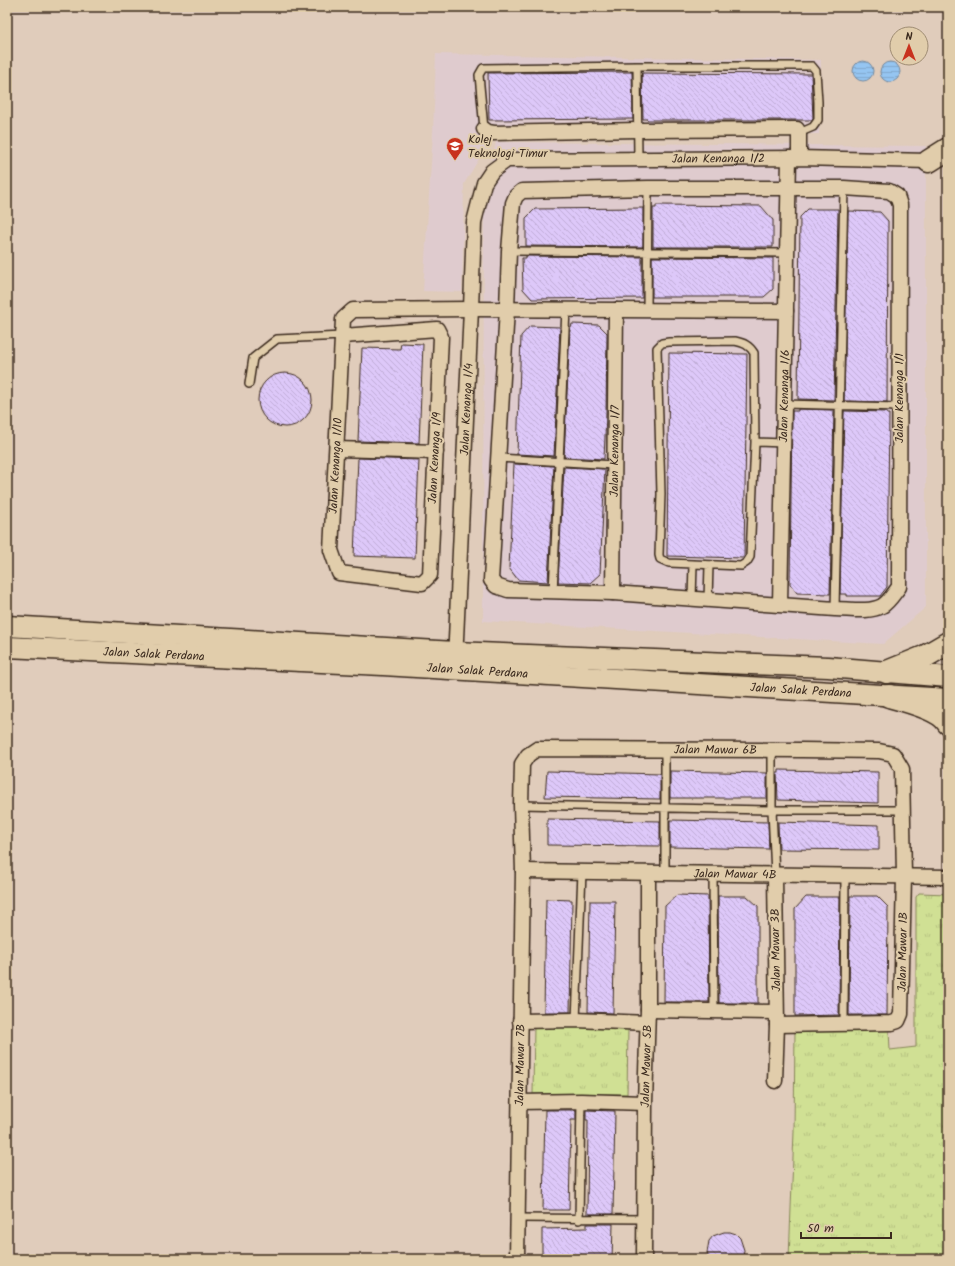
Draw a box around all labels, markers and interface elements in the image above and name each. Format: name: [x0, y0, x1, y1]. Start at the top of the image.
north arrow: [889, 26, 929, 66]
text: N: [906, 28, 913, 46]
place label: Kolej Teknologi Timur: [468, 130, 549, 163]
school or university icon: Kolej Teknologi Timur: [445, 136, 465, 161]
street label: Jalan Kenanga 1/2: [672, 149, 765, 168]
street label: Jalan Kenanga 1/6: [774, 349, 795, 443]
street label: Jalan Kenanga 1/1: [890, 353, 909, 443]
street label: Jalan Kenanga 1/4: [455, 362, 478, 456]
street label: Jalan Kenanga 1/7: [605, 405, 624, 497]
street label: Jalan Kenanga 1/9: [423, 411, 447, 504]
street label: Jalan Kenanga 1/10: [323, 417, 347, 514]
street label: Jalan Salak Perdana: [103, 642, 205, 666]
street label: Jalan Salak Perdana: [426, 658, 529, 683]
street label: Jalan Salak Perdana: [749, 678, 853, 703]
street label: Jalan Mawar 6B: [674, 740, 757, 759]
street label: Jalan Mawar 4B: [693, 864, 777, 884]
street label: Jalan Mawar 3B: [766, 908, 786, 992]
street label: Jalan Mawar 1B: [893, 912, 913, 992]
street label: Jalan Mawar 7B: [510, 1024, 530, 1106]
street label: Jalan Mawar 5B: [635, 1024, 657, 1107]
scale bar: [801, 1214, 891, 1240]
text: 50 m: [807, 1219, 834, 1238]

